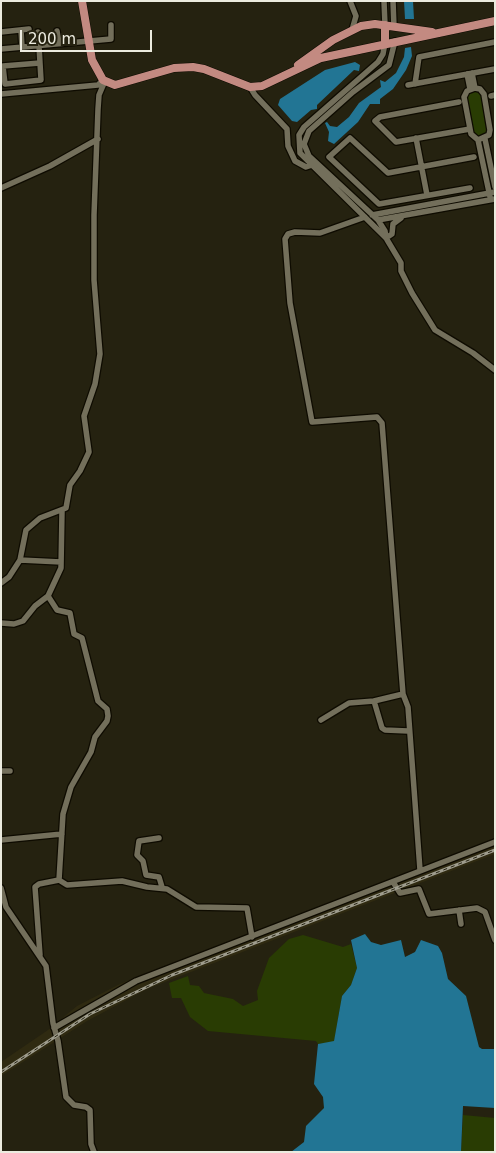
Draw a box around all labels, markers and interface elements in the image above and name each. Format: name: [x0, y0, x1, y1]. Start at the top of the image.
scale bar: [22, 20, 155, 52]
text: 200 m: [28, 30, 76, 48]

